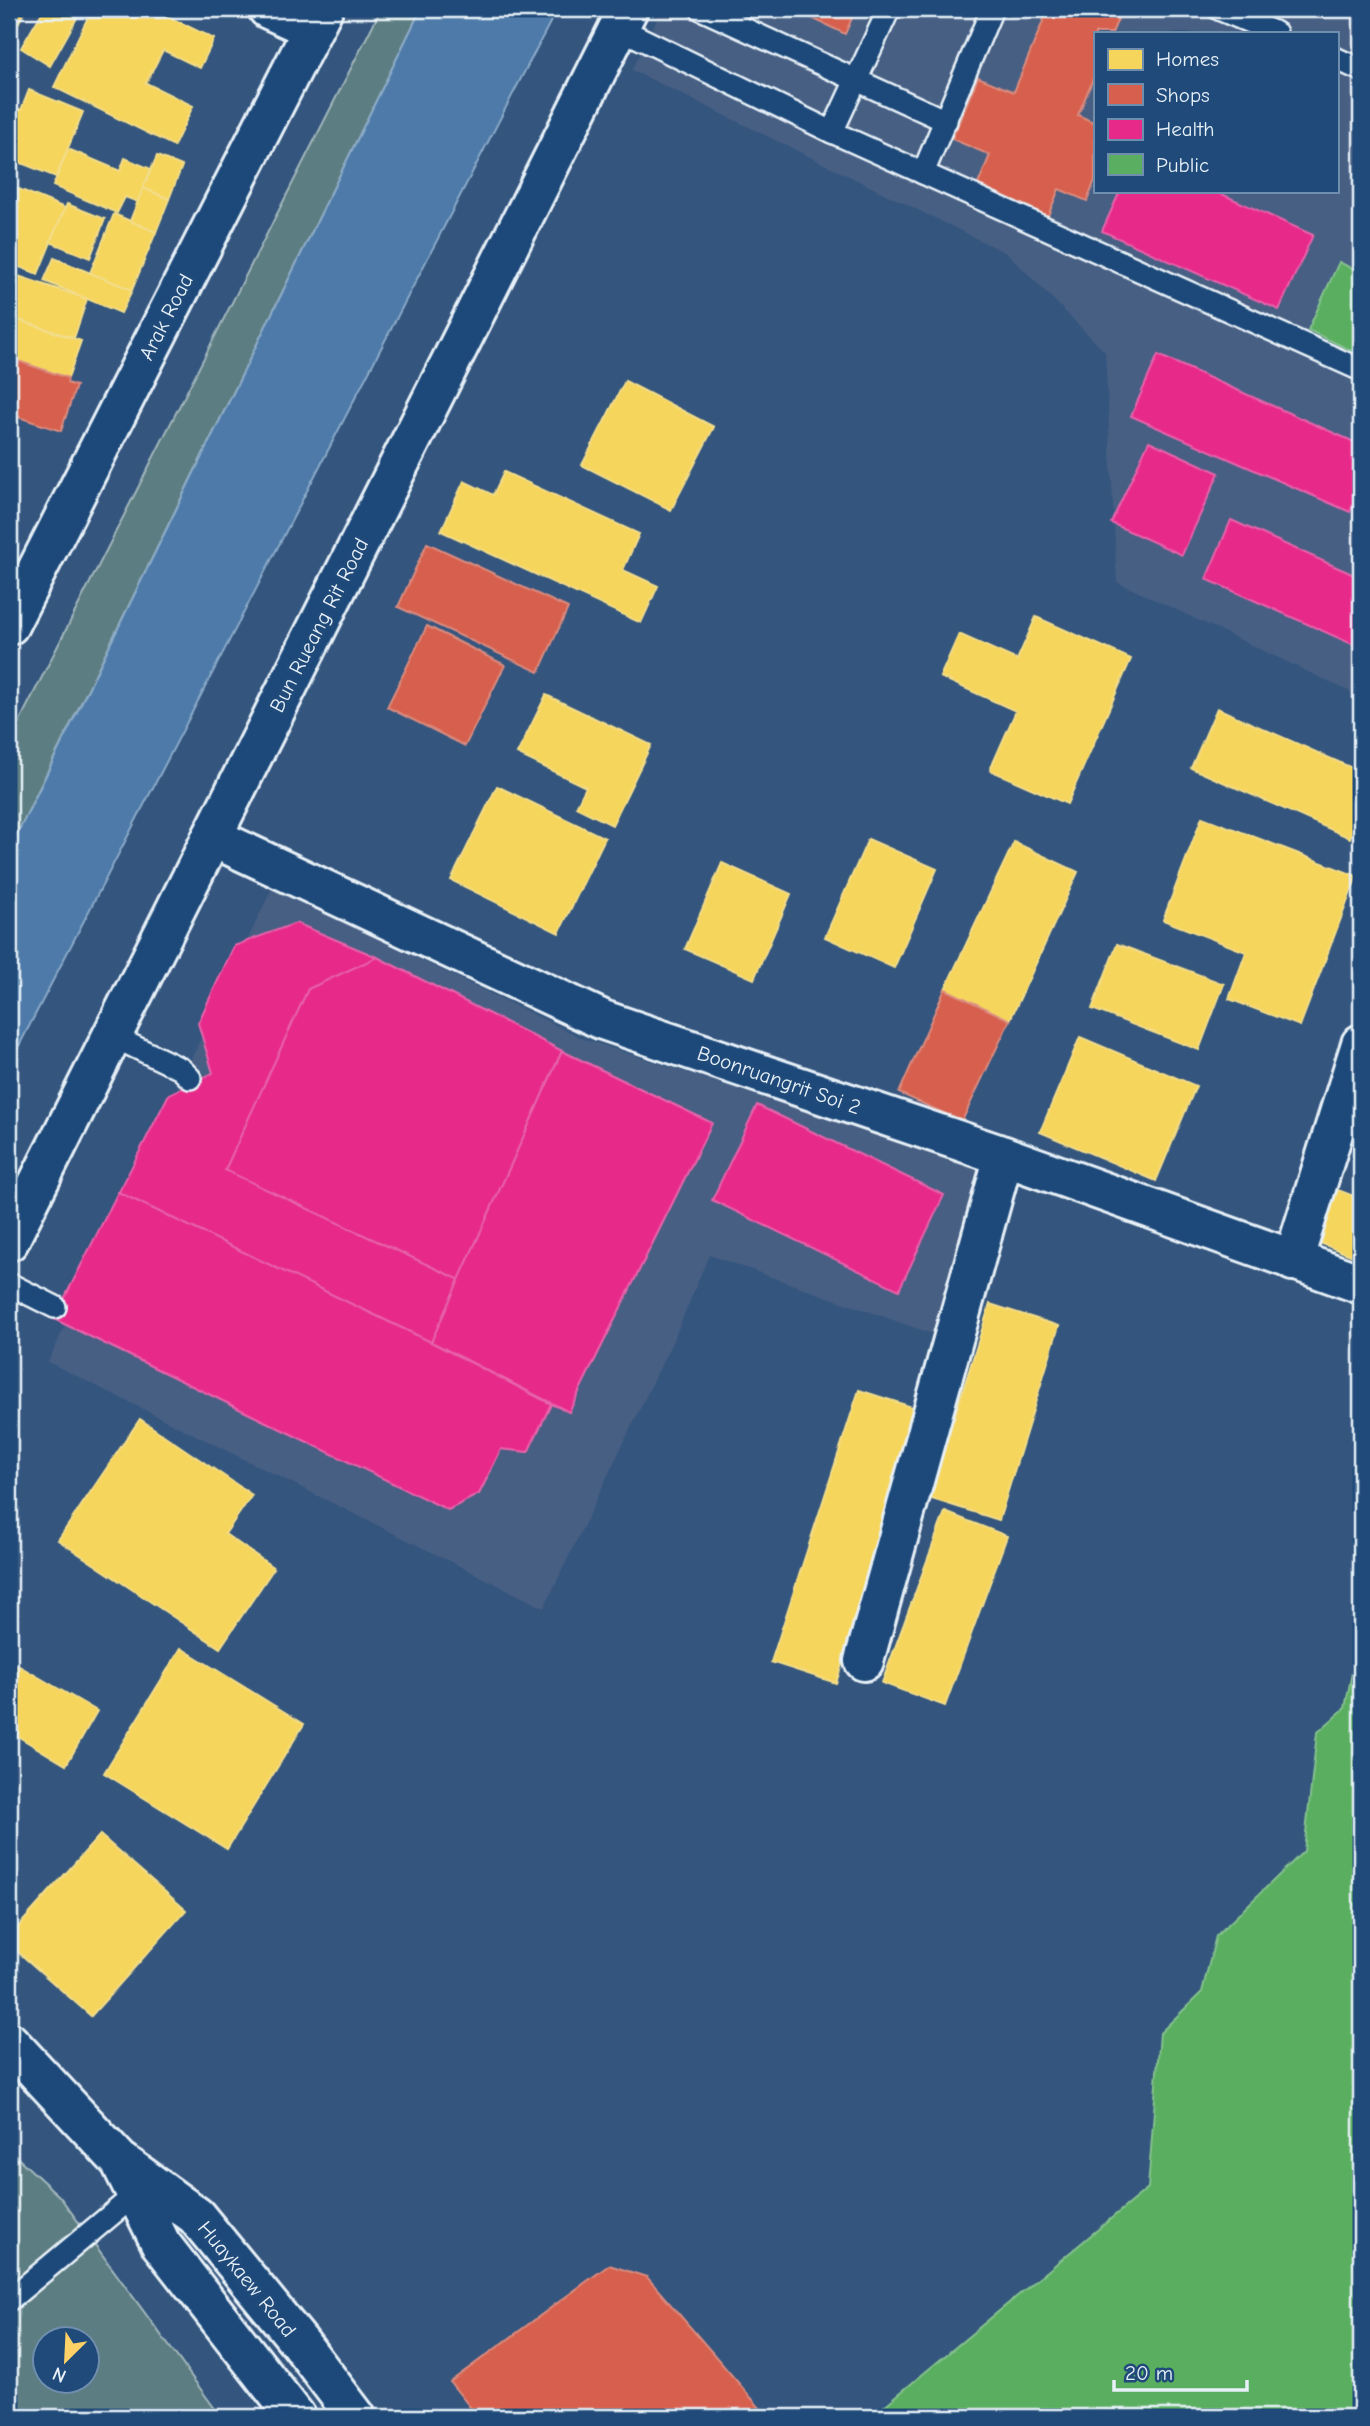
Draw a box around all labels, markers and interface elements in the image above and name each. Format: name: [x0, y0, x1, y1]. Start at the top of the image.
legend: [1094, 32, 1338, 192]
text: Homes: [1156, 47, 1219, 71]
text: Shops: [1156, 83, 1210, 107]
text: Health: [1156, 117, 1214, 141]
text: Public: [1156, 153, 1209, 177]
street label: Arak Road: [134, 270, 198, 364]
street label: Bun Rueang Rit Road: [265, 534, 373, 716]
street label: Boonruangrit Soi 2: [694, 1041, 864, 1119]
street label: Huaykaew Road: [193, 2216, 301, 2342]
north arrow: [32, 2324, 102, 2394]
scale bar: [1114, 2349, 1248, 2393]
text: 20 m: [1125, 2361, 1173, 2385]
text: N: [49, 2362, 70, 2387]

